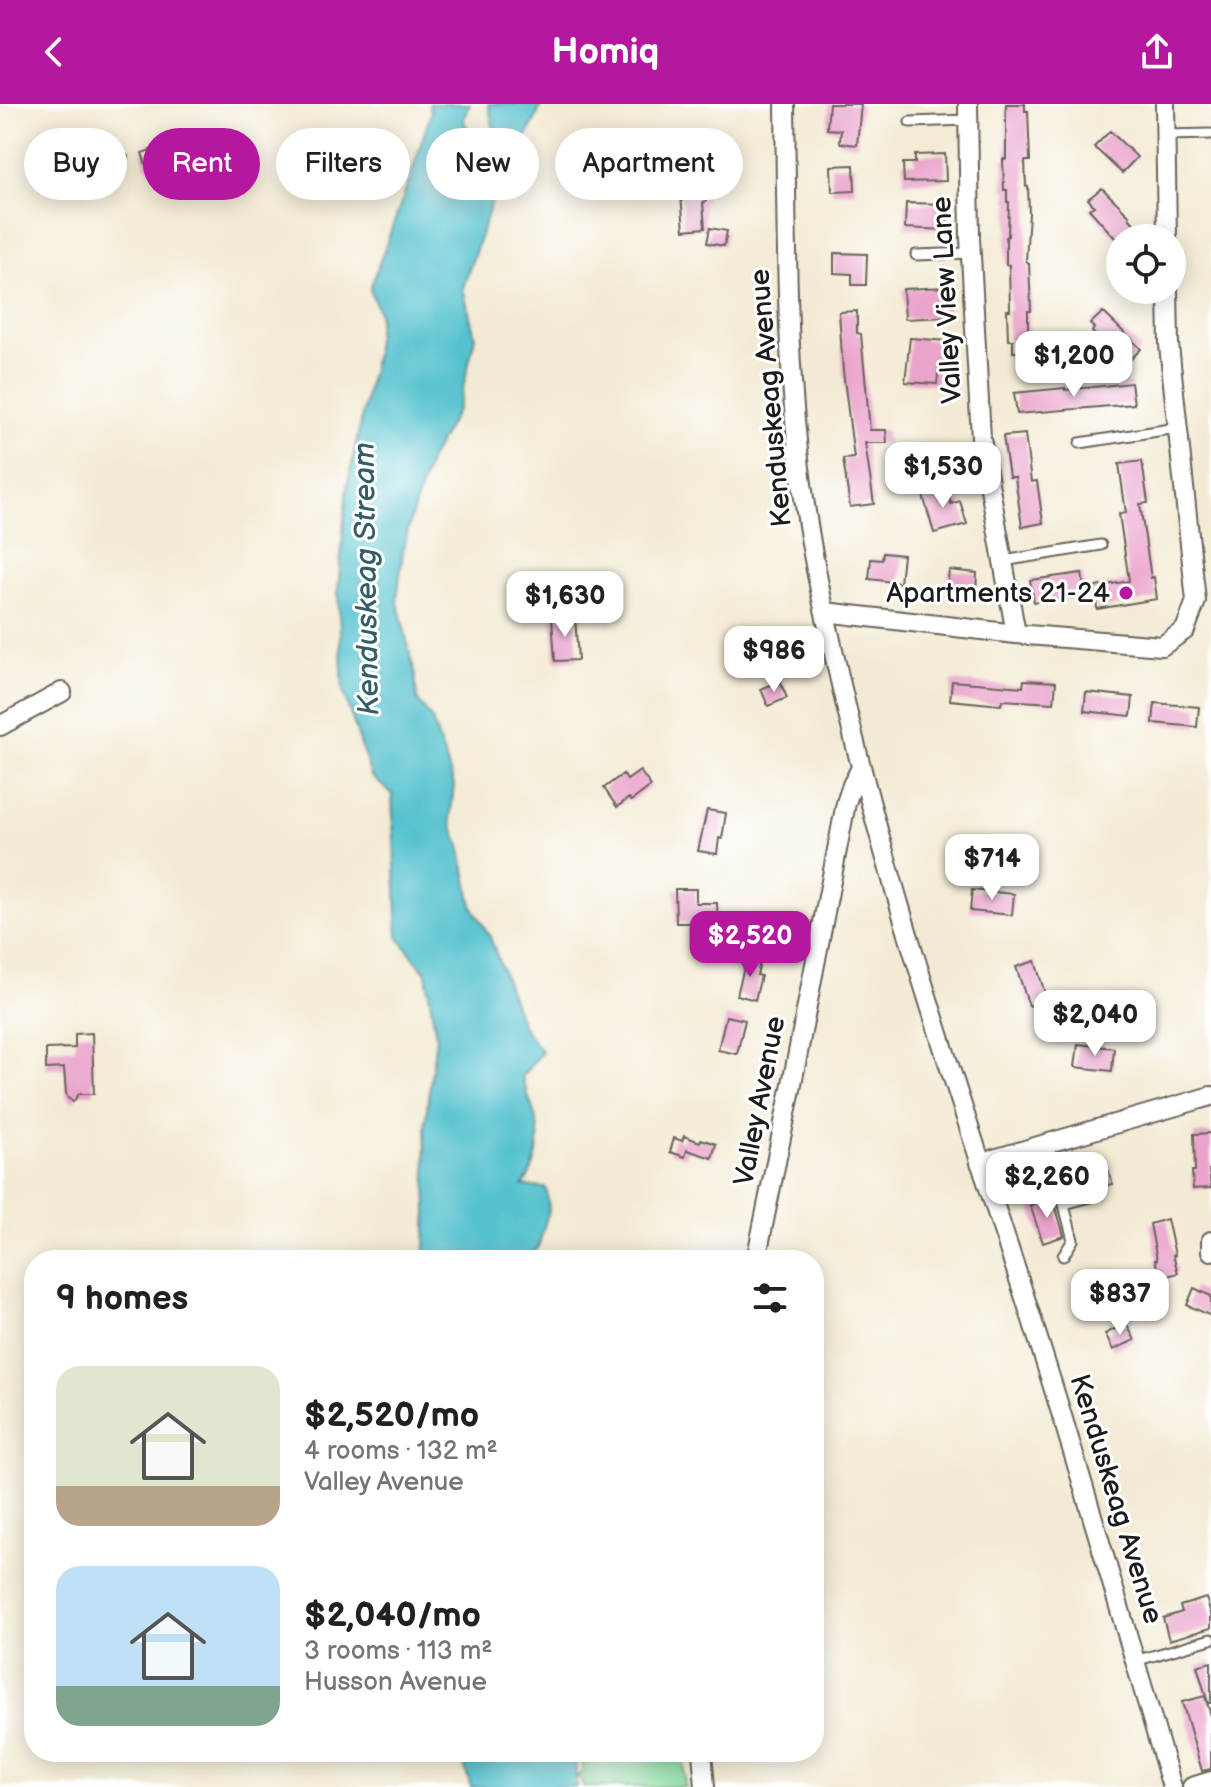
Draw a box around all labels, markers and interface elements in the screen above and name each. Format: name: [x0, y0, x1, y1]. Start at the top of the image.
icon: back: [32, 30, 76, 74]
icon: share: [1135, 30, 1179, 74]
text: Homiq: [552, 31, 659, 74]
chip: Buy: [24, 128, 127, 200]
chip: Rent: [143, 128, 260, 200]
chip: Filters: [276, 128, 410, 200]
chip: New: [426, 128, 539, 200]
chip: Apartment: [555, 128, 743, 200]
street label: Valley View Lane: [925, 196, 969, 404]
map controls: [1106, 224, 1186, 304]
button: locate: [1106, 224, 1186, 304]
street label: Kenduskeag Avenue: [743, 268, 799, 528]
pin: $1,200: [1009, 331, 1139, 399]
text: $1,200: [1033, 341, 1115, 372]
water label: Kenduskeag Stream: [347, 442, 387, 716]
pin: $1,530: [878, 442, 1008, 510]
text: $1,530: [903, 452, 983, 483]
pin: $1,630: [500, 571, 630, 639]
place label: Apartments 21-24: [886, 577, 1110, 610]
text: $1,630: [525, 581, 606, 612]
marker: Apartments 21-24: [1117, 584, 1135, 602]
pin: $986: [727, 626, 821, 694]
text: $986: [742, 636, 806, 667]
pin: $714: [945, 834, 1039, 902]
text: $714: [963, 844, 1021, 875]
pin: $2,520: [685, 911, 815, 979]
text: $2,520: [708, 921, 792, 952]
pin: $2,040: [1030, 990, 1160, 1058]
text: $2,040: [1052, 1000, 1138, 1031]
street label: Valley Avenue: [727, 1013, 793, 1189]
pin: $2,260: [982, 1152, 1112, 1220]
text: $2,260: [1004, 1162, 1090, 1193]
pin: $837: [1073, 1269, 1167, 1337]
icon: filters: [748, 1276, 792, 1320]
text: 9 homes: [56, 1278, 188, 1319]
text: $837: [1089, 1279, 1151, 1310]
street label: Kenduskeag Avenue: [1062, 1370, 1170, 1628]
text: $2,520/mo: [304, 1395, 479, 1436]
icon: home: [120, 1398, 216, 1494]
text: 4 rooms · 132 m²: [304, 1436, 498, 1467]
text: Valley Avenue: [304, 1467, 464, 1498]
text: $2,040/mo: [304, 1595, 481, 1636]
icon: home: [120, 1598, 216, 1694]
text: 3 rooms · 113 m²: [304, 1636, 493, 1667]
text: Husson Avenue: [304, 1667, 487, 1698]

